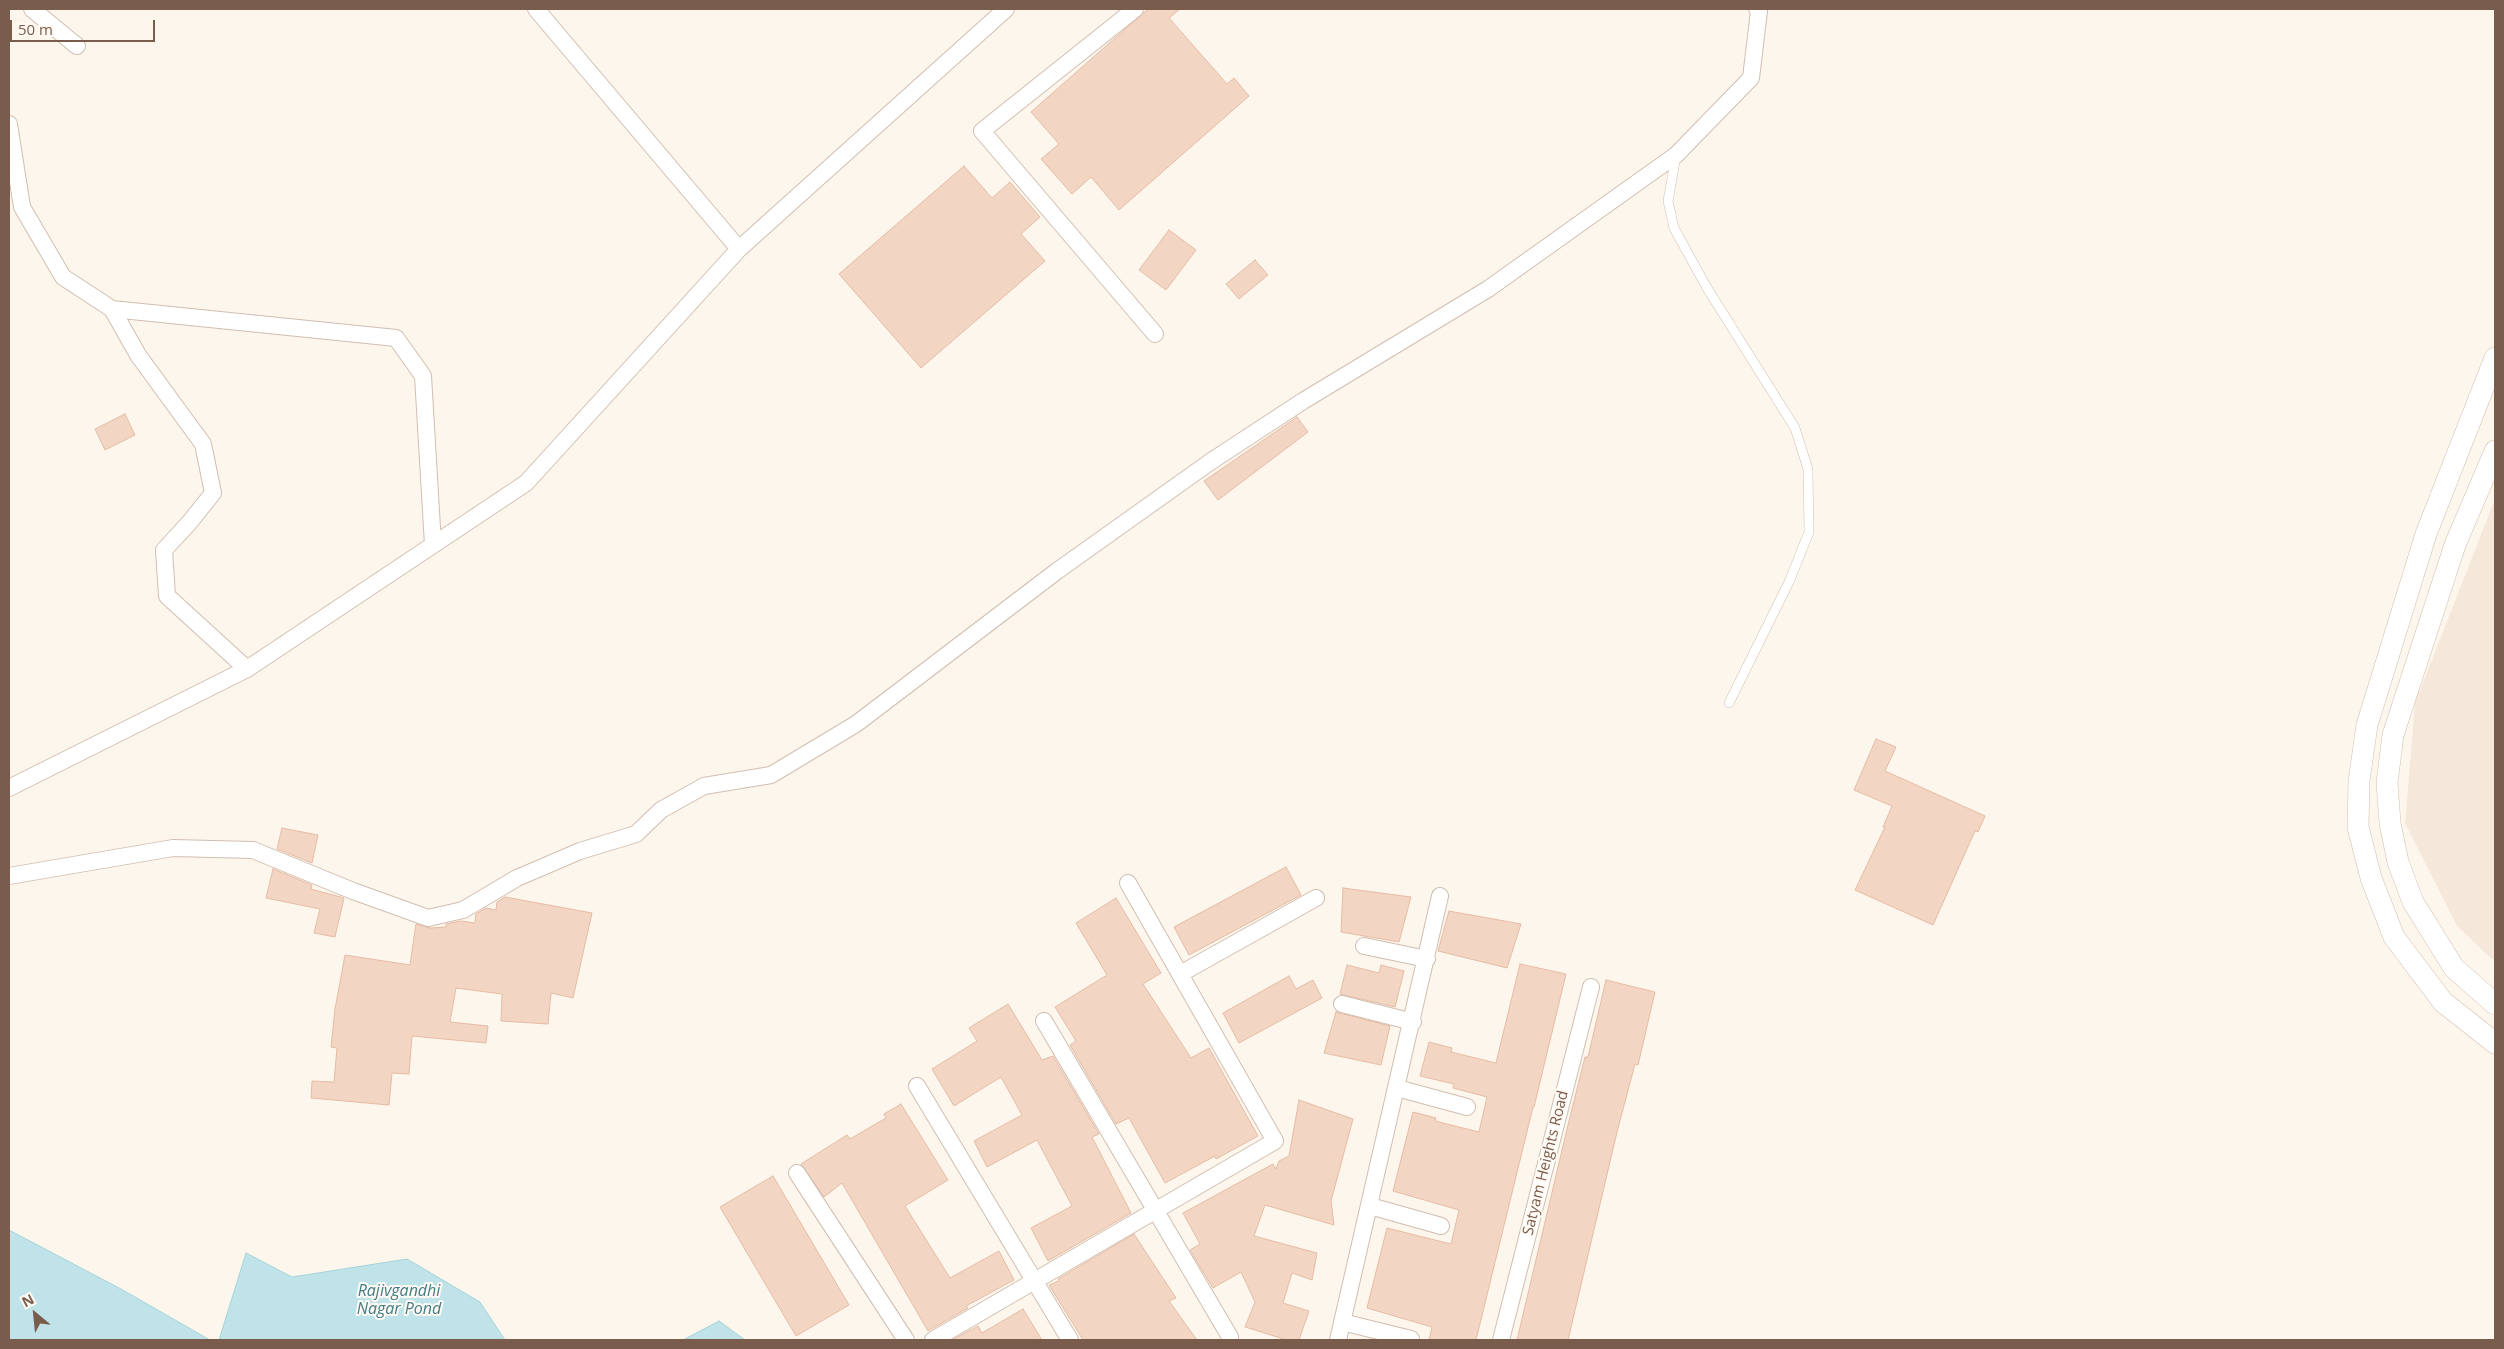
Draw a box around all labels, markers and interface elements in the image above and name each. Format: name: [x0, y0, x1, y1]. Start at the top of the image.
scale bar: [12, 10, 158, 42]
text: 50 m: [18, 19, 53, 39]
street label: Satyam Heights Road: [1519, 1089, 1573, 1237]
water label: Rajivgandhi Nagar Pond: [357, 1281, 441, 1319]
north arrow: [10, 1289, 60, 1339]
text: N: [18, 1289, 37, 1311]

